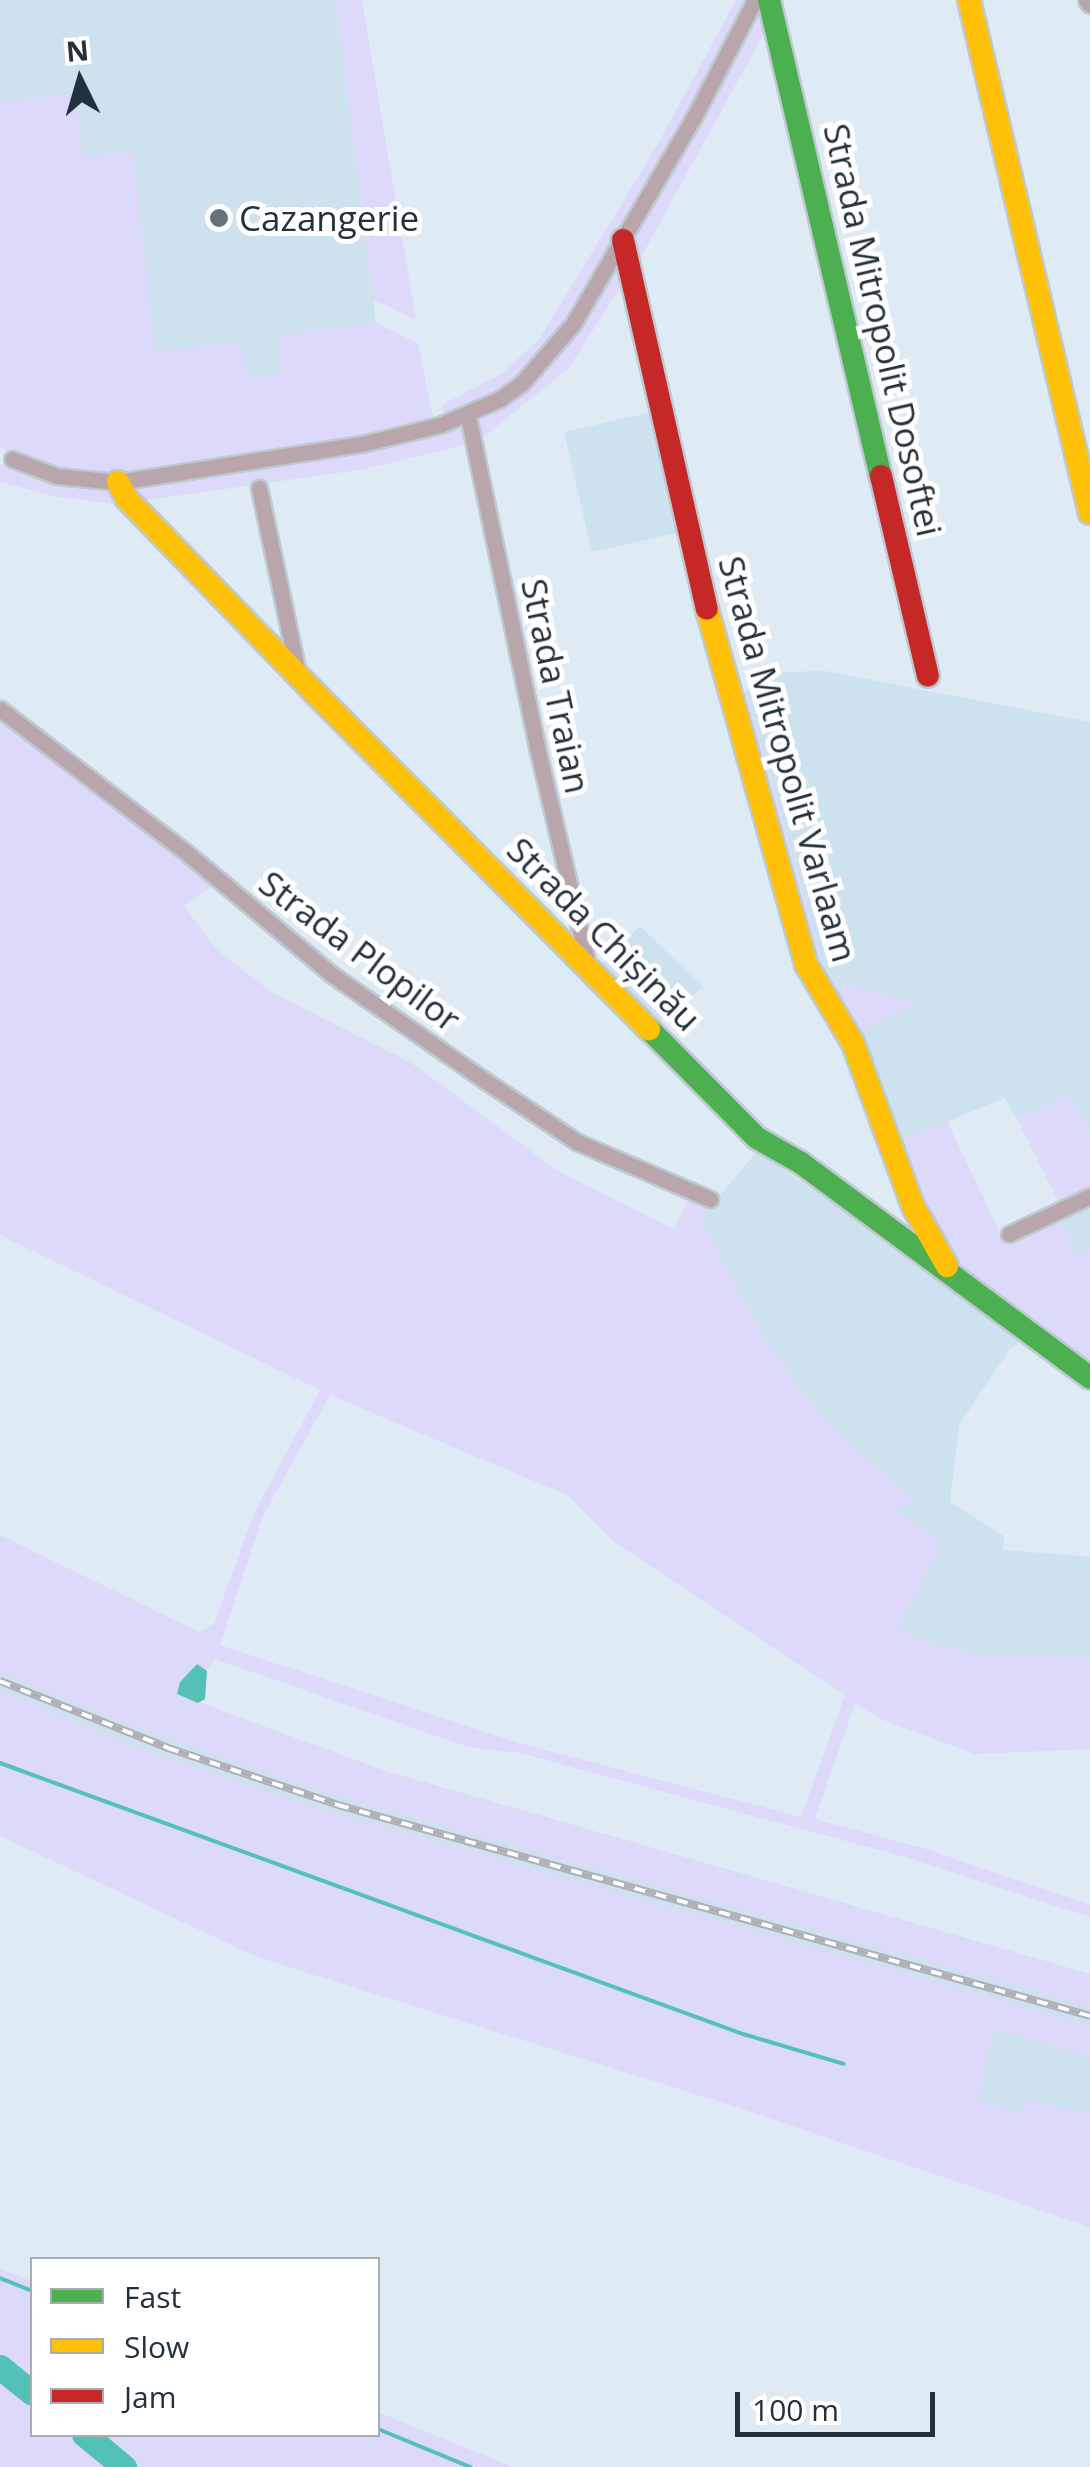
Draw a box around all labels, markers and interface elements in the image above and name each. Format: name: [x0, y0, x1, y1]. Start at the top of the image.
north arrow: [30, 30, 130, 130]
text: N: [64, 30, 90, 70]
street label: Strada Mitropolit Dosoftei: [815, 120, 951, 540]
place label: Cazangerie: [239, 197, 419, 239]
marker: Cazangerie: [208, 207, 230, 229]
street label: Strada Mitropolit Varlaam: [710, 551, 866, 967]
street label: Strada Traian: [513, 575, 599, 797]
street label: Strada Chișinău: [499, 829, 709, 1039]
street label: Strada Plopilor: [251, 862, 469, 1040]
legend: [30, 2257, 380, 2437]
text: Fast: [124, 2276, 181, 2317]
text: Slow: [124, 2326, 189, 2367]
scale bar: [740, 2372, 940, 2434]
text: Jam: [124, 2376, 177, 2417]
text: 100 m: [752, 2389, 839, 2430]

